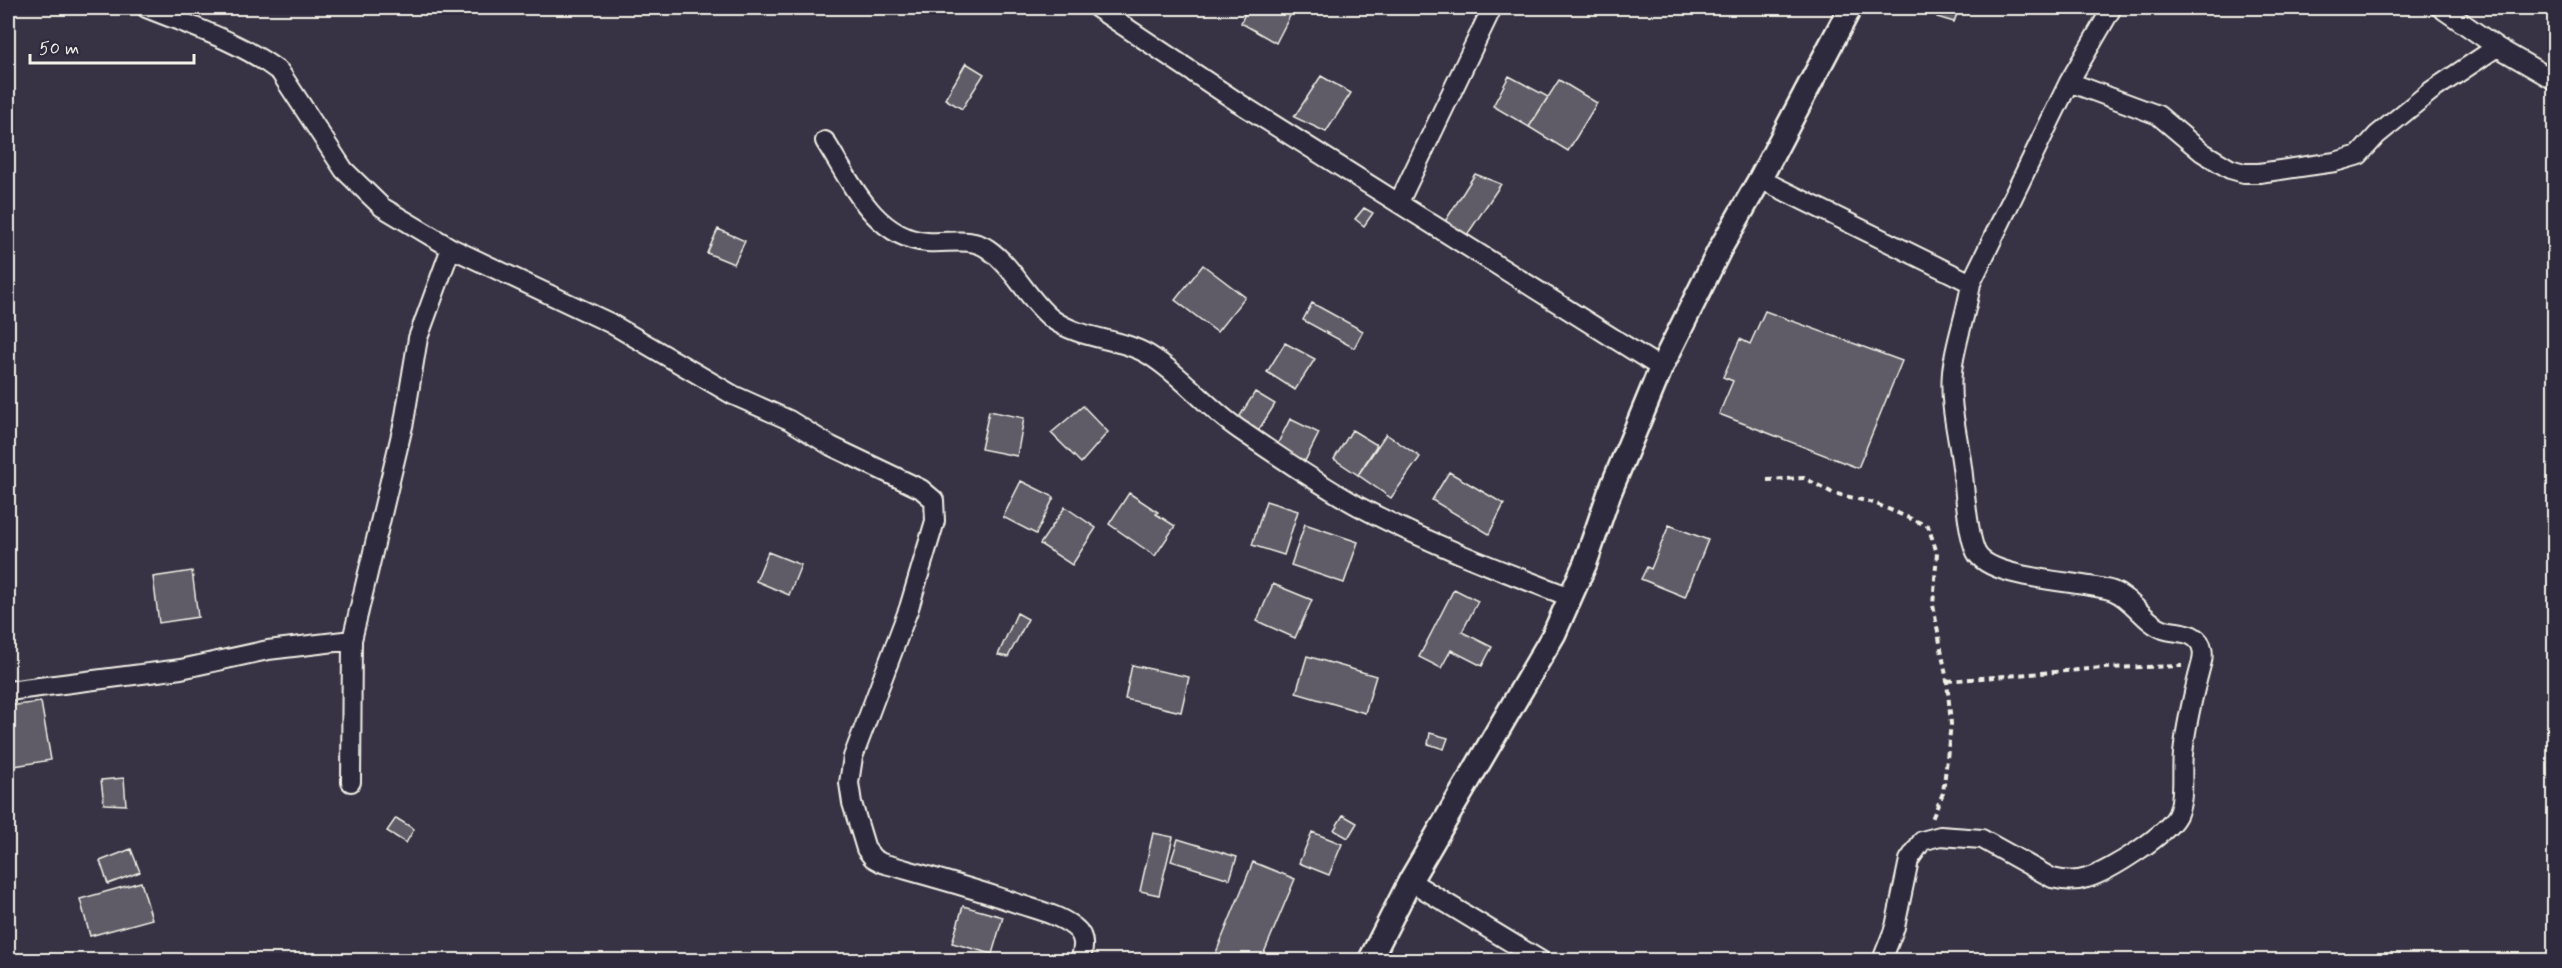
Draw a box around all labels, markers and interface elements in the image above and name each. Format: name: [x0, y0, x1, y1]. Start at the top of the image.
scale bar: [30, 27, 194, 65]
text: 50 m: [39, 37, 79, 61]

